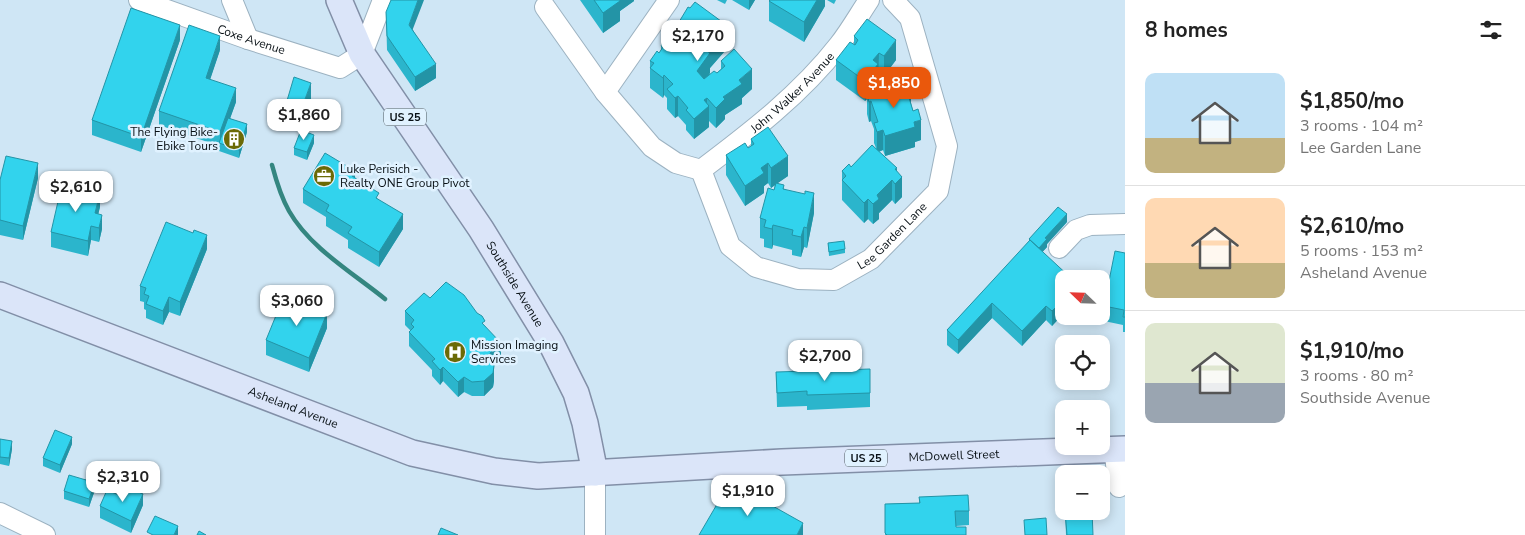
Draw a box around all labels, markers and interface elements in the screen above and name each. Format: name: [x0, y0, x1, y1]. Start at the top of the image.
text: 8 homes: [1145, 16, 1228, 44]
icon: filters: [1477, 16, 1505, 44]
pin: $2,170: [657, 20, 739, 62]
street label: Coxe Avenue: [215, 21, 287, 58]
text: $2,170: [672, 25, 724, 47]
street label: John Walker Avenue: [746, 49, 838, 137]
pin: $1,850: [853, 66, 935, 109]
text: $1,850: [868, 72, 920, 94]
text: $1,850/mo: [1300, 87, 1404, 115]
icon: home: [1185, 93, 1245, 153]
pin: $1,860: [263, 98, 345, 141]
text: $1,860: [278, 104, 330, 126]
road number: US 25: [384, 108, 426, 125]
text: 3 rooms · 104 m²: [1300, 115, 1423, 137]
place label: The Flying Bike- Ebike Tours: [130, 124, 218, 154]
building icon: The Flying Bike- Ebike Tours: [222, 127, 246, 151]
text: Lee Garden Lane: [1300, 137, 1421, 159]
place label: Luke Perisich - Realty ONE Group Pivot: [340, 161, 470, 191]
office icon: Luke Perisich - Realty ONE Group Pivot: [312, 164, 336, 188]
pin: $2,610: [35, 170, 117, 213]
text: $2,610: [50, 176, 102, 198]
street label: Lee Garden Lane: [854, 199, 930, 273]
text: $2,610/mo: [1300, 212, 1404, 240]
icon: home: [1185, 218, 1245, 278]
street label: Southside Avenue: [482, 238, 547, 330]
text: 5 rooms · 153 m²: [1300, 240, 1423, 262]
text: Asheland Avenue: [1300, 262, 1427, 284]
north arrow: [1055, 270, 1110, 325]
map controls: [1055, 270, 1110, 520]
pin: $3,060: [256, 284, 338, 327]
text: $3,060: [271, 290, 323, 312]
button: locate: [1055, 335, 1110, 390]
place label: Mission Imaging Services: [471, 337, 558, 367]
text: $1,910/mo: [1300, 337, 1404, 365]
hospital icon: Mission Imaging Services: [443, 340, 467, 364]
pin: $2,700: [784, 340, 866, 382]
icon: home: [1185, 343, 1245, 403]
text: $2,700: [799, 345, 851, 367]
text: 3 rooms · 80 m²: [1300, 365, 1413, 387]
street label: Asheland Avenue: [246, 383, 341, 432]
text: Southside Avenue: [1300, 387, 1430, 409]
button: +: [1055, 400, 1110, 455]
street label: McDowell Street: [908, 446, 1000, 465]
road number: US 25: [845, 449, 887, 466]
pin: $2,310: [82, 460, 164, 503]
button: −: [1055, 465, 1110, 520]
text: $2,310: [97, 466, 149, 488]
pin: $1,910: [707, 474, 789, 517]
text: $1,910: [722, 480, 774, 502]

